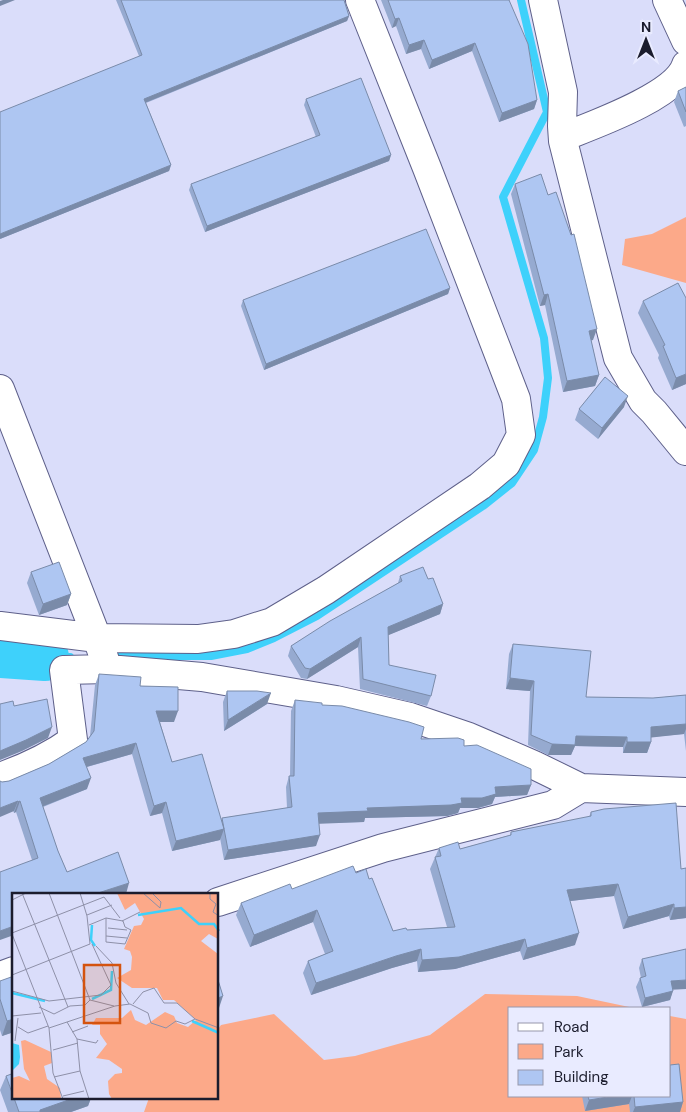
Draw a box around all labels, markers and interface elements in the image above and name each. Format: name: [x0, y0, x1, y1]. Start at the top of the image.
north arrow: [621, 15, 671, 65]
text: N: [641, 18, 651, 36]
inset map: [12, 893, 219, 1100]
legend: [508, 1007, 671, 1097]
text: Road: [554, 1017, 589, 1037]
text: Park: [554, 1042, 584, 1062]
text: Building: [554, 1067, 609, 1087]

